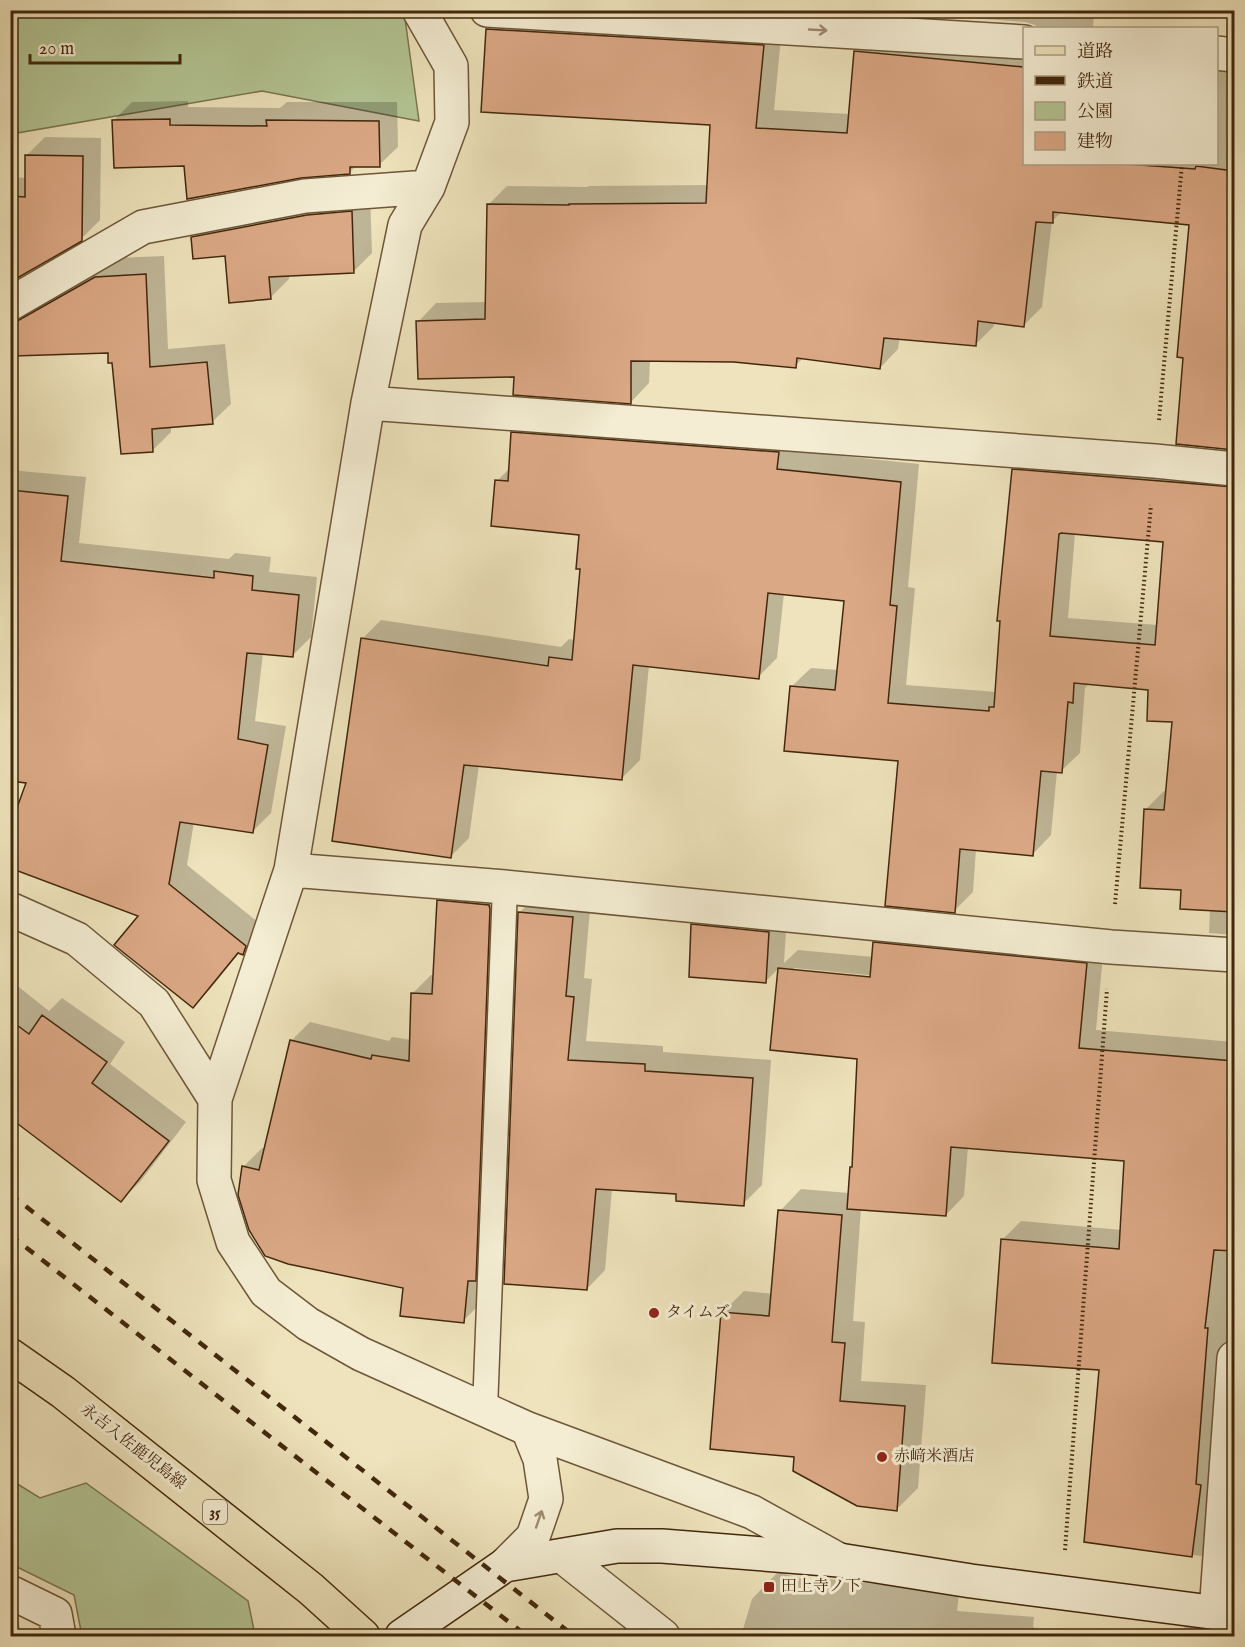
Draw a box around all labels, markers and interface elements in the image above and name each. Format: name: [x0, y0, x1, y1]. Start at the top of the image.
one-way arrow: [807, 24, 827, 35]
scale bar: [30, 27, 180, 65]
legend: [1023, 27, 1218, 165]
text: 20 m: [39, 38, 74, 61]
text: 道路: [1077, 41, 1113, 64]
text: 鉄道: [1077, 71, 1113, 94]
text: 公園: [1077, 101, 1113, 124]
text: 建物: [1077, 131, 1113, 154]
place label: タイムズ: [666, 1303, 730, 1323]
marker: タイムズ: [647, 1306, 661, 1320]
street label: 永吉入佐鹿児島線: [76, 1400, 190, 1494]
place label: 赤﨑米酒店: [894, 1447, 974, 1467]
marker: 赤﨑米酒店: [875, 1450, 889, 1464]
road number: 35: [203, 1500, 227, 1524]
one-way arrow: [534, 1510, 545, 1529]
place label: 田上寺ノ下: [781, 1577, 861, 1597]
marker: 田上寺ノ下: [762, 1580, 776, 1594]

